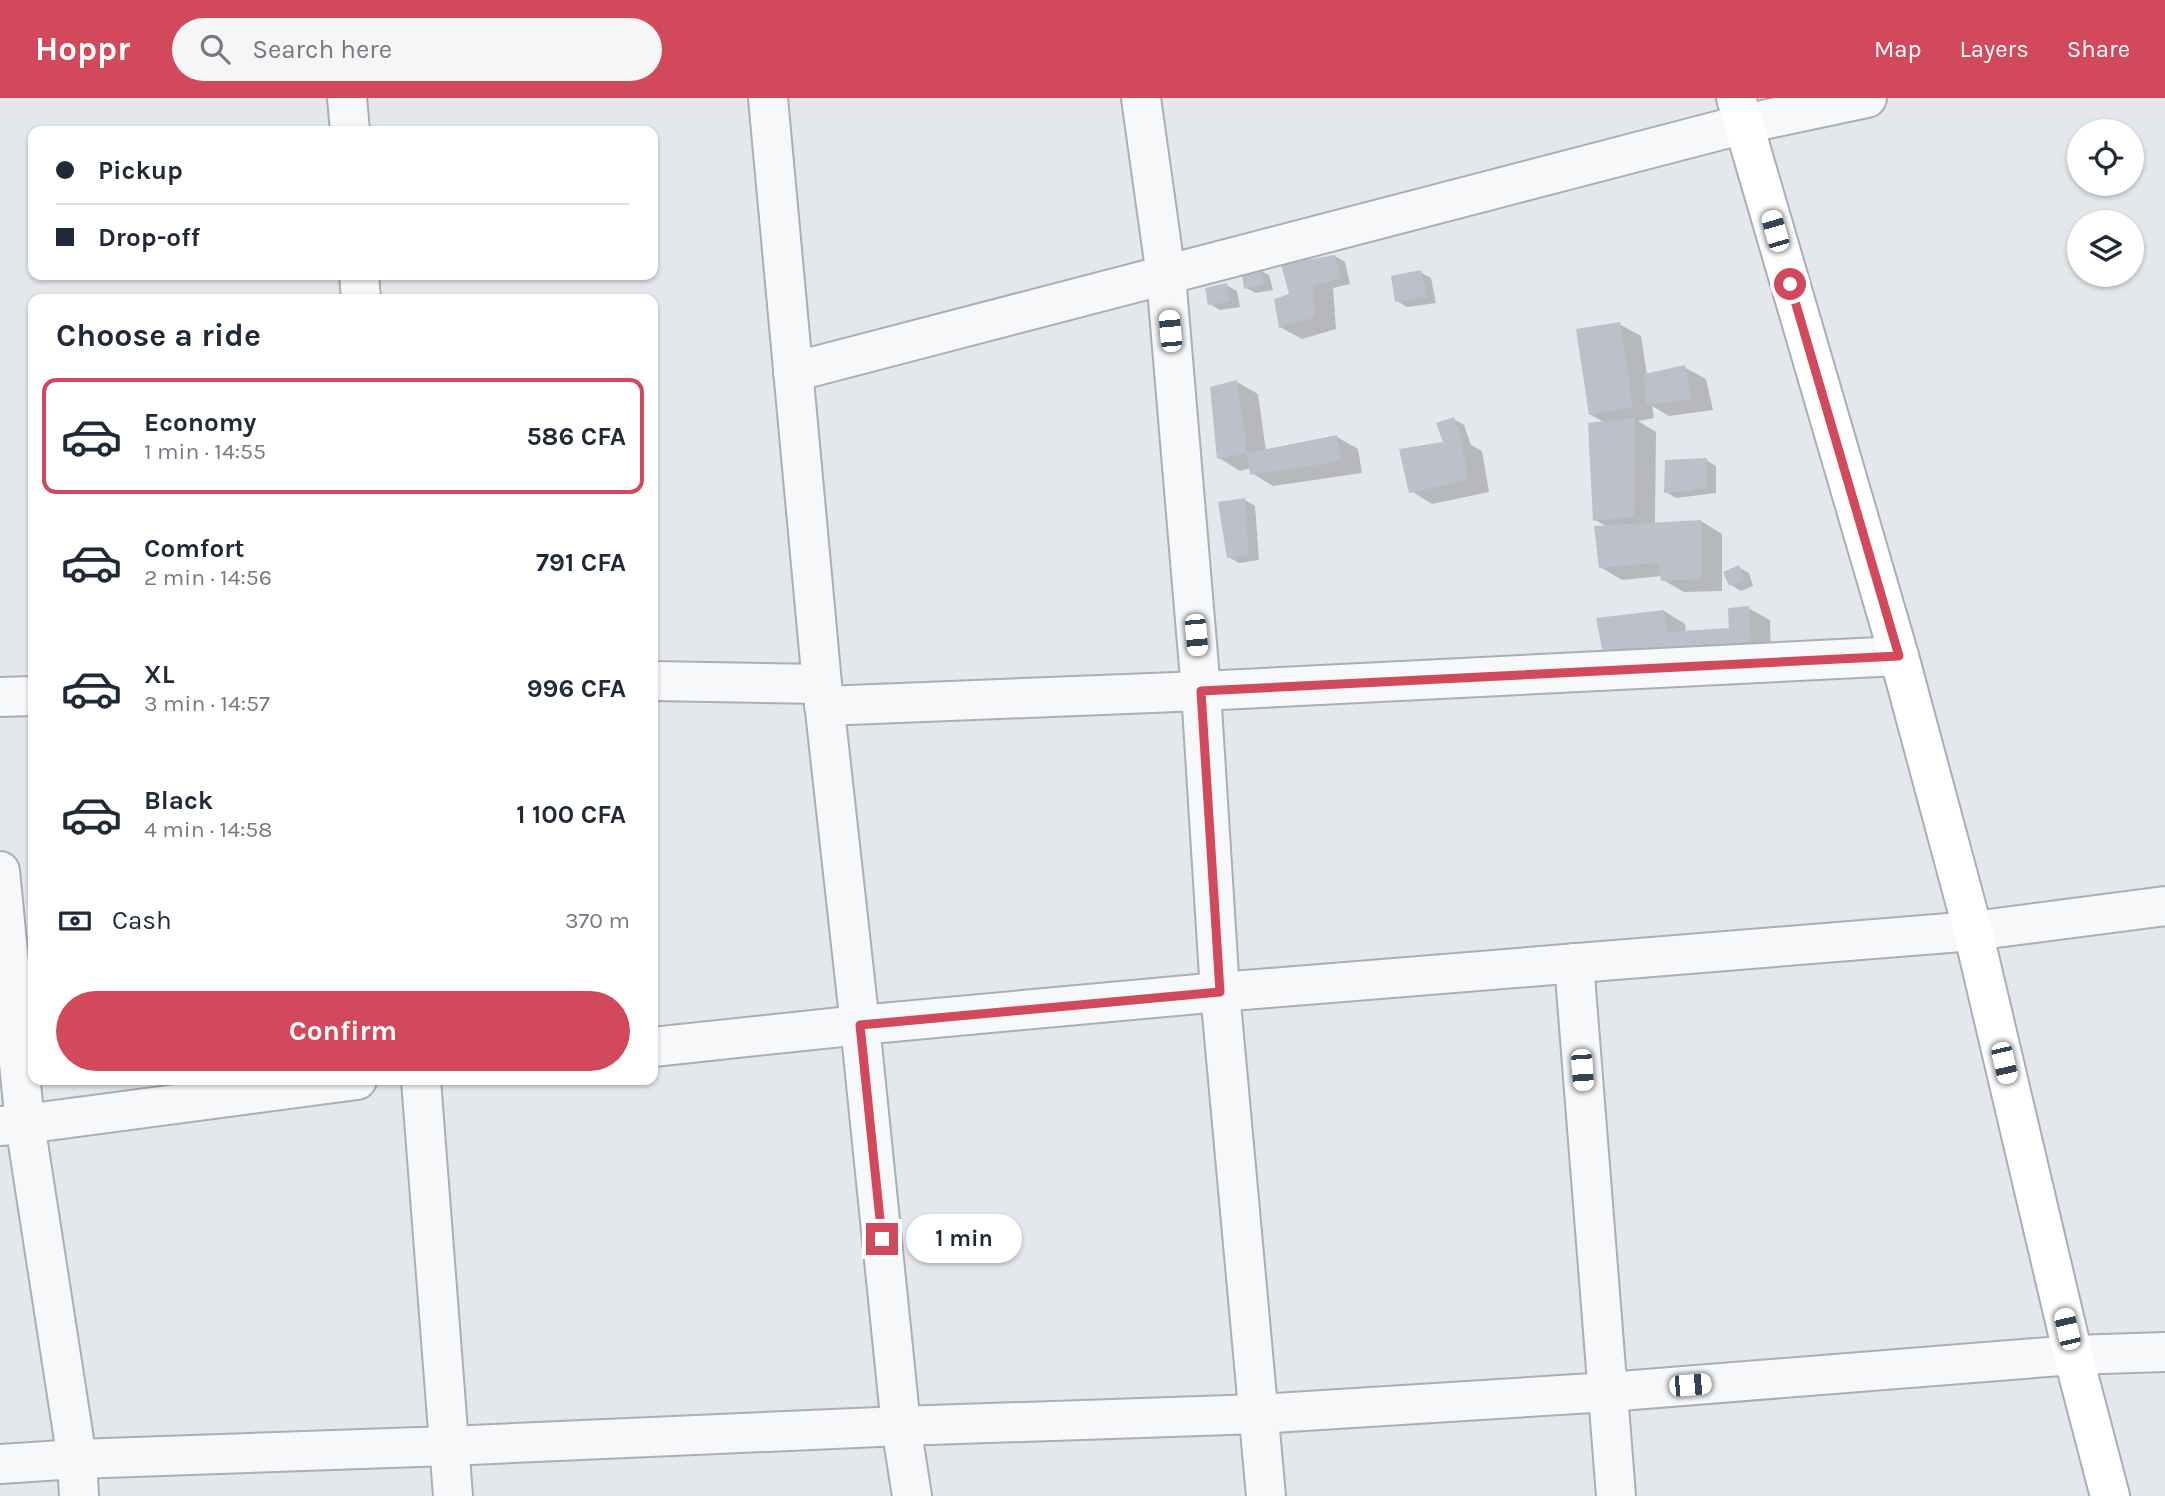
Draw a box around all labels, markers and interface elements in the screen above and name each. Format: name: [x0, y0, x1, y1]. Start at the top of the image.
search box: [172, 18, 662, 81]
text: Hoppr: [35, 30, 130, 68]
icon: search: [196, 30, 234, 68]
text: Search here: [252, 34, 392, 65]
text: Map: [1874, 35, 1922, 63]
text: Layers: [1960, 35, 2029, 63]
text: Share: [2067, 35, 2130, 63]
map controls: [2067, 119, 2144, 287]
button: locate: [2067, 119, 2144, 196]
text: Pickup: [98, 155, 183, 186]
car: [1760, 208, 1791, 254]
button: layers: [2067, 210, 2144, 287]
text: Drop-off: [98, 222, 200, 253]
route start: [1774, 268, 1806, 300]
car: [1158, 309, 1183, 353]
text: Choose a ride: [56, 317, 261, 354]
icon: car: [60, 405, 123, 468]
text: Economy: [144, 407, 256, 438]
text: 586 CFA: [526, 421, 626, 452]
text: 1 min · 14:55: [144, 438, 266, 465]
icon: car: [60, 531, 123, 594]
text: Comfort: [144, 533, 245, 564]
text: 791 CFA: [536, 547, 626, 578]
text: 2 min · 14:56: [144, 564, 272, 591]
car: [1184, 613, 1209, 657]
icon: car: [60, 657, 123, 720]
text: XL: [144, 659, 175, 690]
text: 996 CFA: [527, 673, 626, 704]
text: 3 min · 14:57: [144, 690, 270, 717]
icon: car: [60, 783, 123, 846]
text: Black: [144, 785, 213, 816]
text: 1 100 CFA: [516, 799, 626, 830]
text: 4 min · 14:58: [144, 816, 272, 843]
icon: cash: [56, 902, 94, 940]
text: Cash: [112, 905, 172, 936]
text: 370 m: [565, 907, 630, 934]
button: Confirm: [56, 991, 630, 1071]
car: [1990, 1040, 2019, 1086]
car: [1571, 1048, 1594, 1092]
callout: 1 min: [906, 1214, 1022, 1264]
route end: [866, 1223, 898, 1255]
text: 1 min: [935, 1225, 993, 1252]
car: [2053, 1306, 2082, 1352]
car: [1669, 1373, 1712, 1397]

